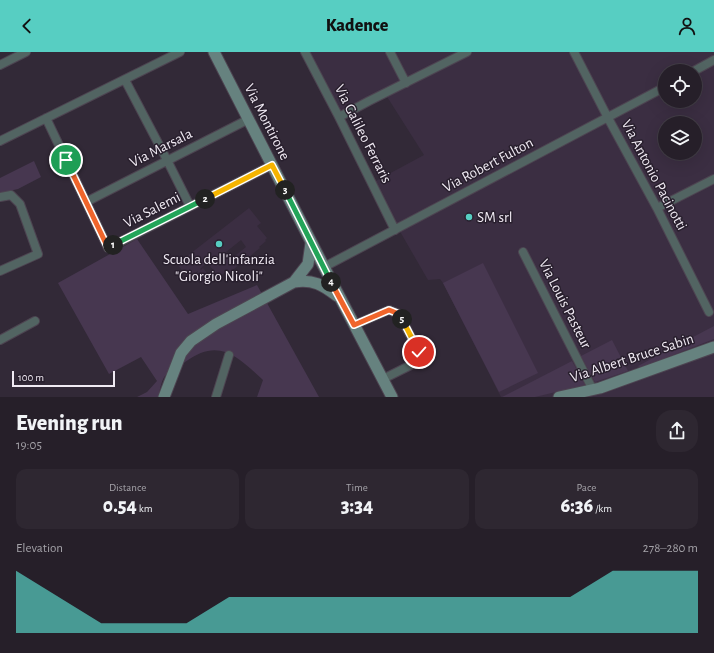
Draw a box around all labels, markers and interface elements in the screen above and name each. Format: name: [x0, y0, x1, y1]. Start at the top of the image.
icon: back: [16, 15, 38, 37]
icon: person: [676, 15, 698, 37]
text: Kadence: [326, 17, 388, 35]
map controls: [658, 64, 702, 160]
button: locate: [658, 64, 702, 108]
street label: Via Montirone: [241, 82, 293, 162]
street label: Via Galileo Ferraris: [332, 82, 394, 186]
button: layers: [658, 116, 702, 160]
street label: Via Antonio Pacinotti: [619, 117, 689, 233]
street label: Via Marsala: [127, 126, 195, 170]
street label: Via Robert Fulton: [440, 135, 536, 195]
pin: [49, 143, 83, 177]
icon: arrive: [55, 149, 77, 171]
pin: 3: [275, 180, 295, 200]
text: 3: [283, 184, 287, 195]
street label: Via Salemi: [121, 189, 183, 231]
pin: 2: [195, 189, 215, 209]
text: 2: [202, 193, 208, 204]
place label: SM srl: [477, 210, 513, 225]
marker: SM srl: [464, 212, 474, 222]
pin: 1: [103, 235, 123, 255]
text: 1: [111, 239, 115, 250]
marker: Scuola dell'infanzia "Giorgio Nicoli": [214, 239, 224, 249]
place label: Scuola dell'infanzia "Giorgio Nicoli": [163, 252, 275, 284]
street label: Via Louis Pasteur: [536, 257, 594, 351]
pin: 4: [321, 272, 341, 292]
text: 4: [328, 276, 334, 287]
pin: 5: [392, 309, 412, 329]
text: 5: [400, 313, 404, 324]
street label: Via Albert Bruce Sabin: [568, 331, 696, 385]
pin: [402, 335, 436, 369]
icon: check: [408, 341, 430, 363]
scale bar: [12, 369, 115, 388]
text: 100 m: [18, 372, 44, 383]
button: share: [656, 410, 698, 452]
text: Evening run: [16, 412, 123, 434]
text: 19:05: [16, 439, 42, 452]
text: Distance: [109, 482, 146, 493]
text: Time: [346, 482, 368, 493]
text: Pace: [576, 482, 596, 493]
text: 0.54: [103, 496, 137, 516]
text: 3:34: [341, 496, 373, 516]
text: 6:36: [560, 496, 593, 516]
text: km: [137, 503, 152, 514]
text: /km: [593, 503, 612, 514]
text: Elevation: [16, 542, 63, 555]
text: 278–280 m: [643, 542, 698, 555]

